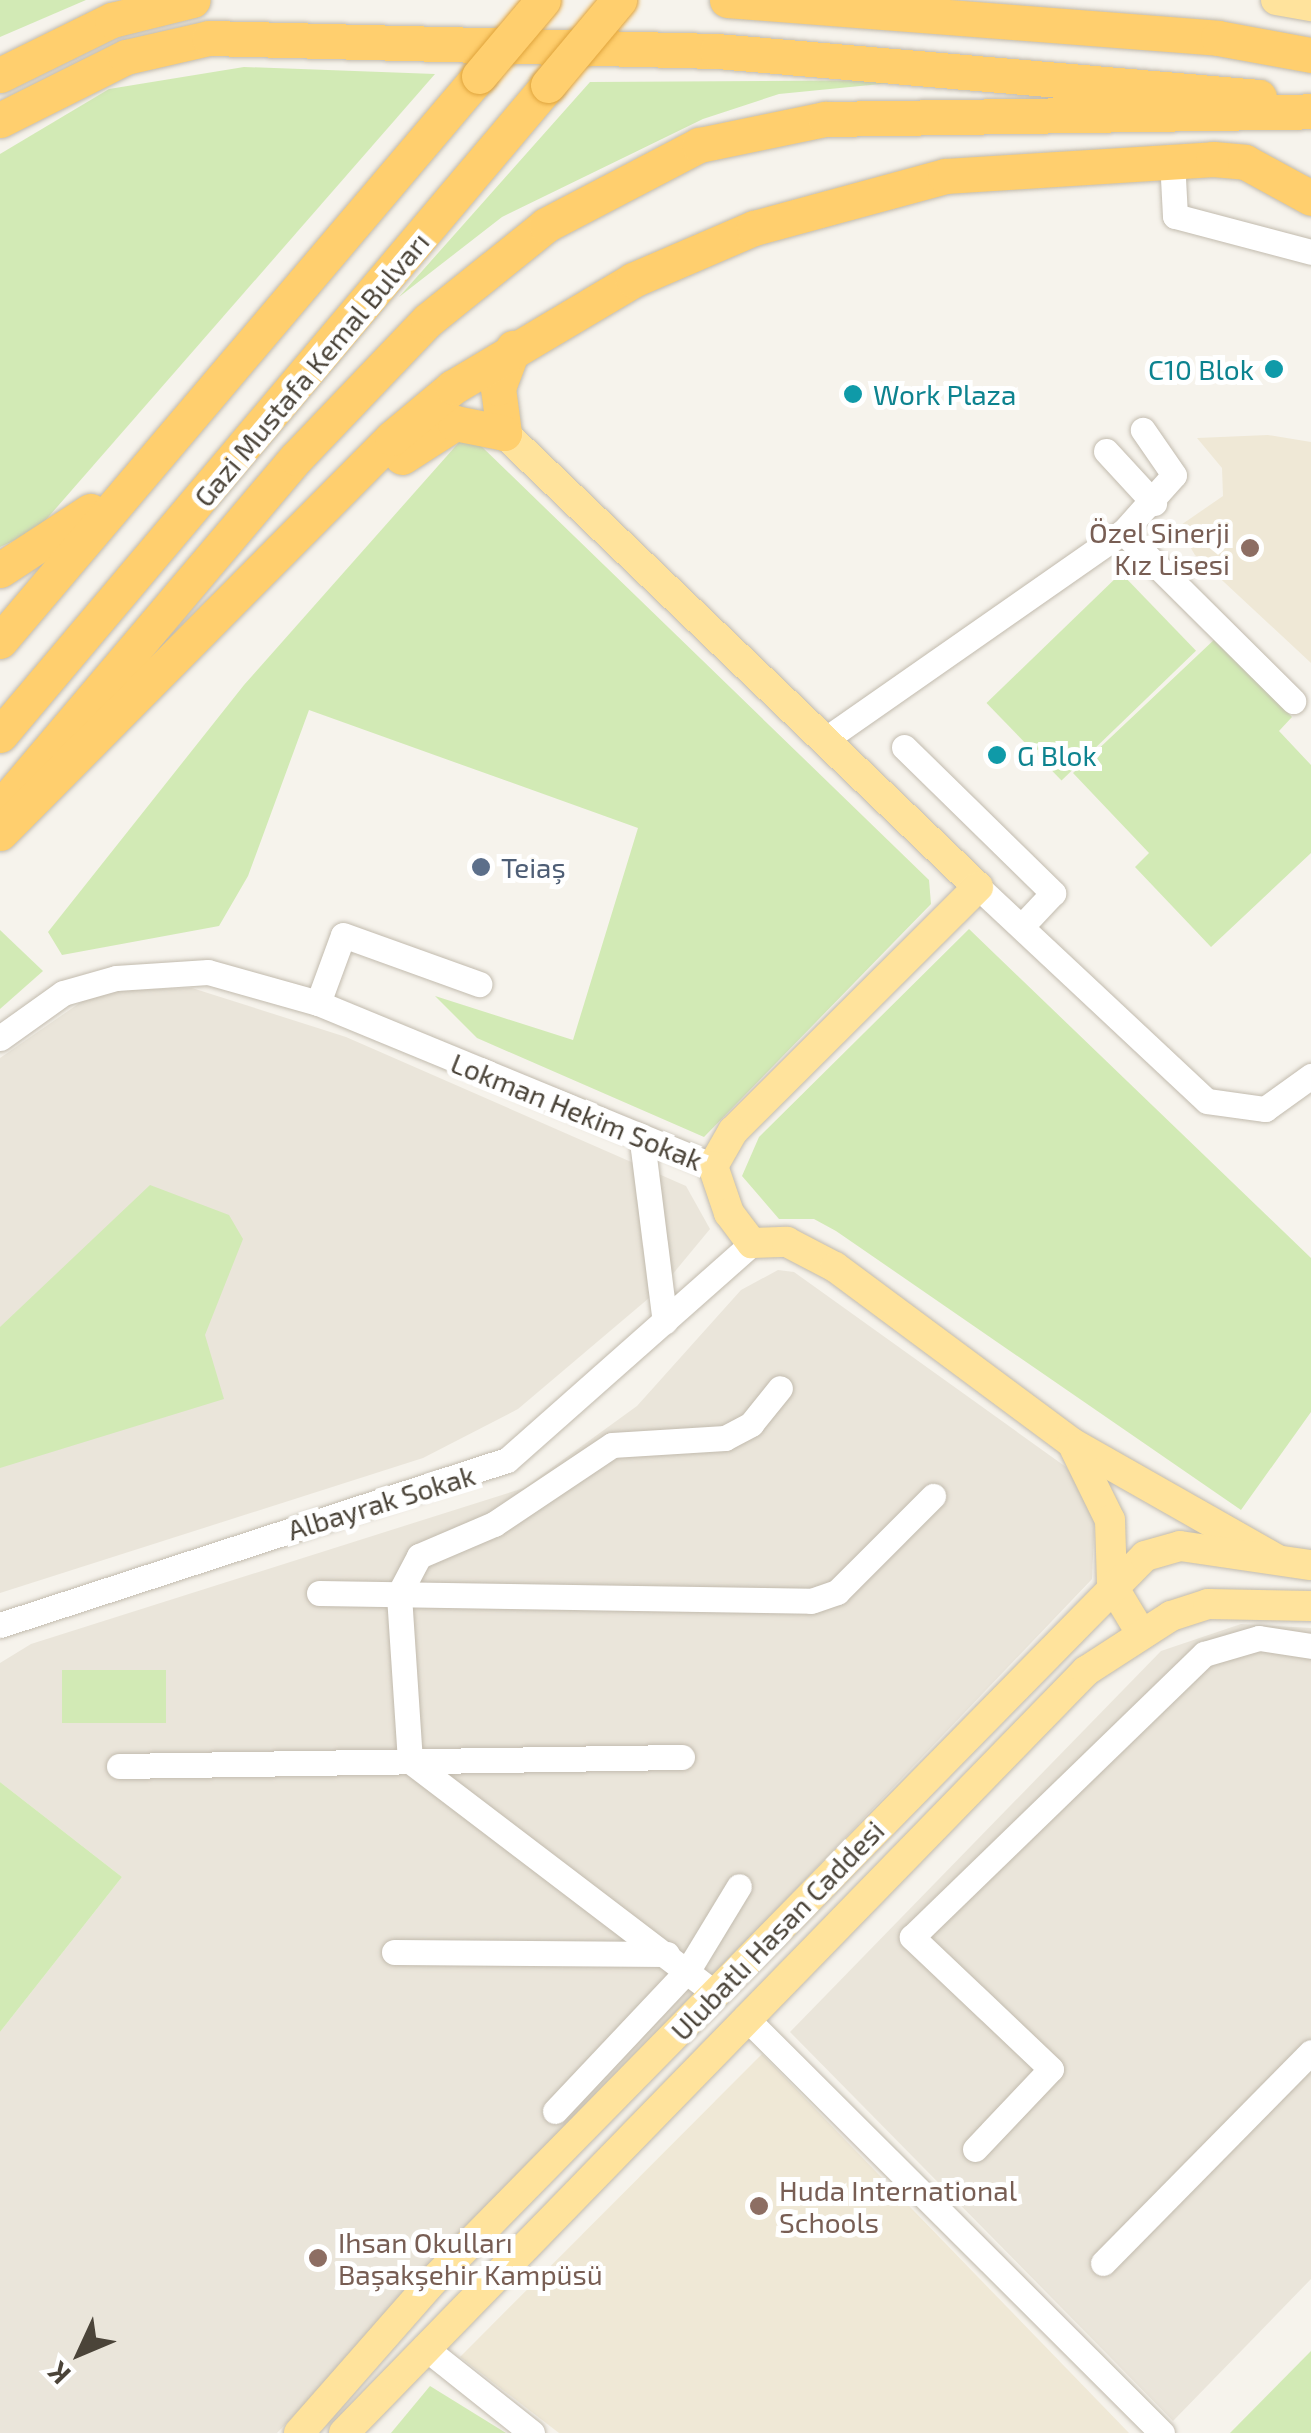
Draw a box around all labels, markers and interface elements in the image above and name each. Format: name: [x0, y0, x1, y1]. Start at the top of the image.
street label: Gazi Mustafa Kemal Bulvarı: [186, 225, 436, 513]
place label: C10 Blok: [1148, 352, 1254, 386]
marker: C10 Blok: [1263, 358, 1285, 380]
place label: Work Plaza: [873, 377, 1017, 411]
marker: Work Plaza: [842, 383, 864, 405]
place label: Özel Sinerji Kız Lisesi: [1088, 515, 1230, 581]
marker: Özel Sinerji Kız Lisesi: [1239, 537, 1261, 559]
place label: G Blok: [1017, 738, 1097, 772]
marker: G Blok: [986, 744, 1008, 766]
place label: Teiaş: [501, 850, 566, 884]
marker: Teiaş: [470, 856, 492, 878]
street label: Lokman Hekim Sokak: [446, 1045, 708, 1177]
street label: Albayrak Sokak: [283, 1458, 479, 1546]
street label: Ulubatlı Hasan Caddesi: [663, 1813, 891, 2047]
place label: Huda International Schools: [779, 2173, 1017, 2239]
marker: Huda International Schools: [748, 2195, 770, 2217]
place label: Ihsan Okulları Başakşehir Kampüsü: [338, 2225, 603, 2291]
marker: Ihsan Okulları Başakşehir Kampüsü: [307, 2247, 329, 2269]
north arrow: [30, 2303, 130, 2403]
text: K: [40, 2356, 77, 2392]

